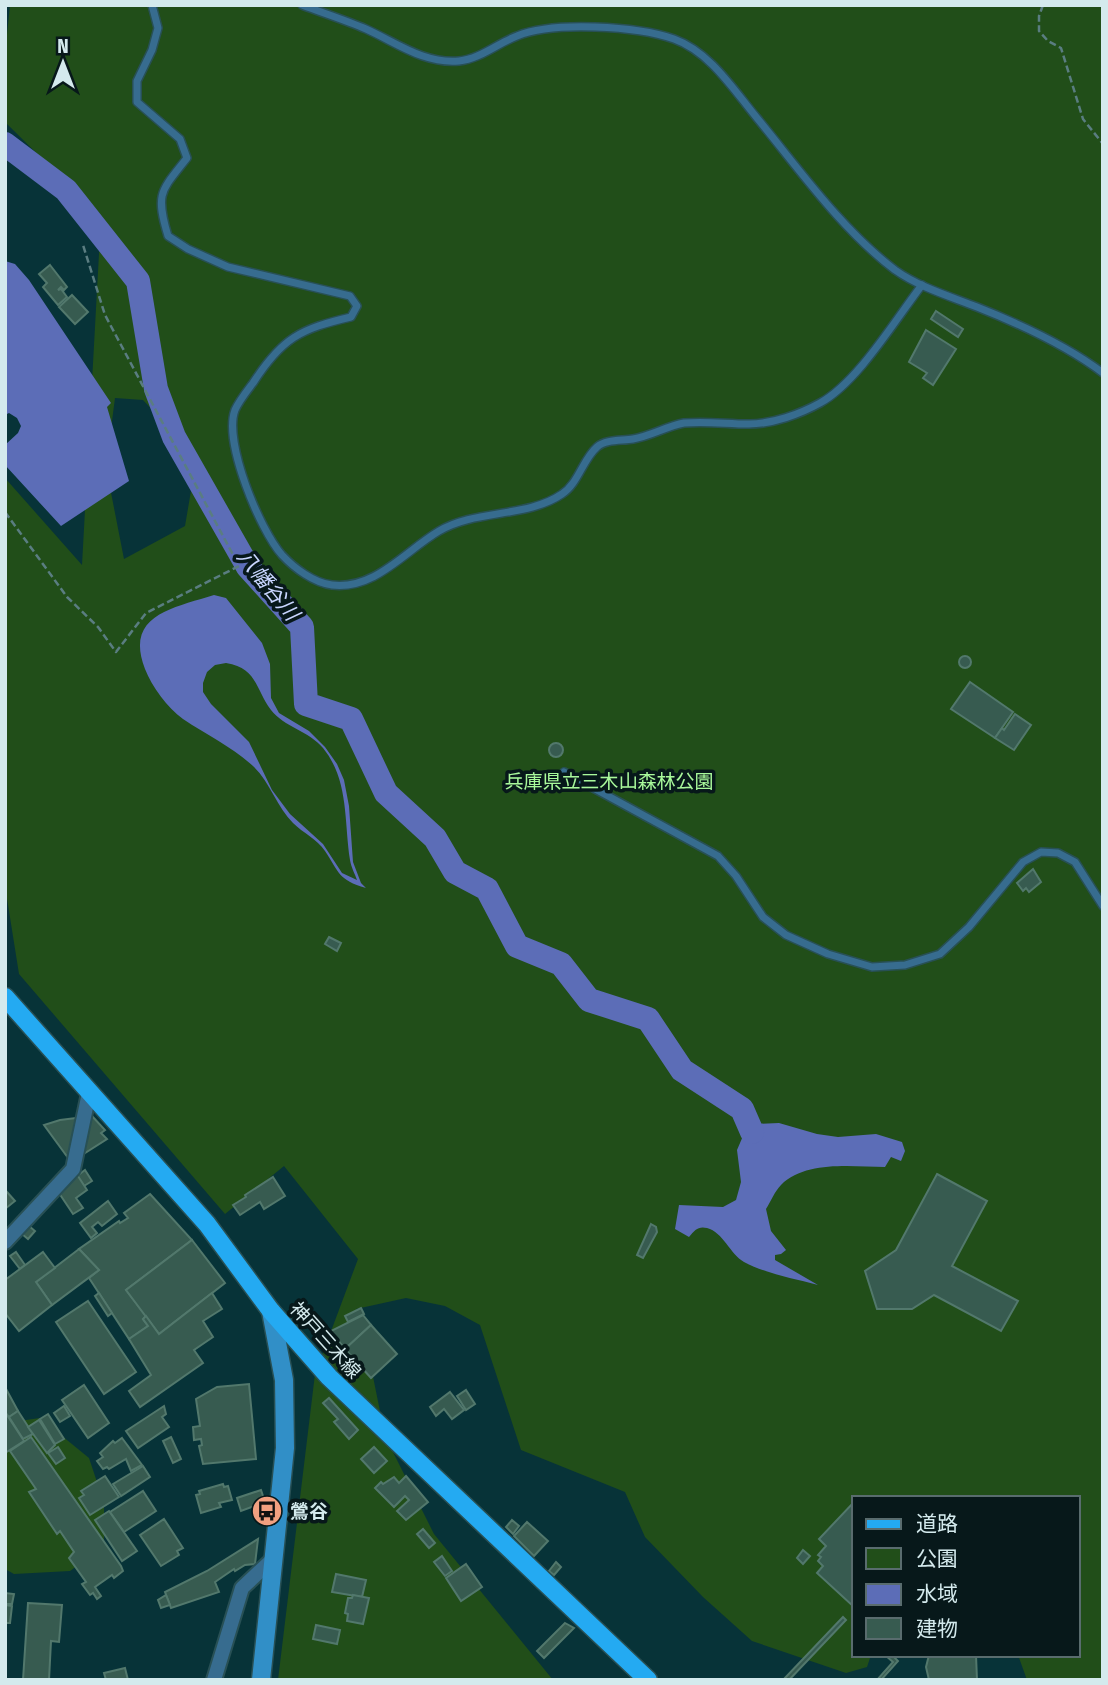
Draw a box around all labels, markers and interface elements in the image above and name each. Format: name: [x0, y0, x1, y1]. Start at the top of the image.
north arrow: [28, 28, 98, 98]
text: N: [57, 35, 69, 58]
water label: 八幡谷川: [231, 544, 306, 627]
park label: 兵庫県立三木山森林公園: [504, 770, 714, 793]
street label: 神戸三木線: [285, 1297, 366, 1383]
bus stop icon: 鶯谷: [250, 1494, 284, 1528]
legend: [852, 1496, 1080, 1657]
place label: 鶯谷: [290, 1500, 328, 1523]
text: 道路: [916, 1511, 958, 1537]
text: 公園: [916, 1546, 958, 1572]
text: 水域: [916, 1581, 958, 1607]
text: 建物: [916, 1616, 958, 1642]

